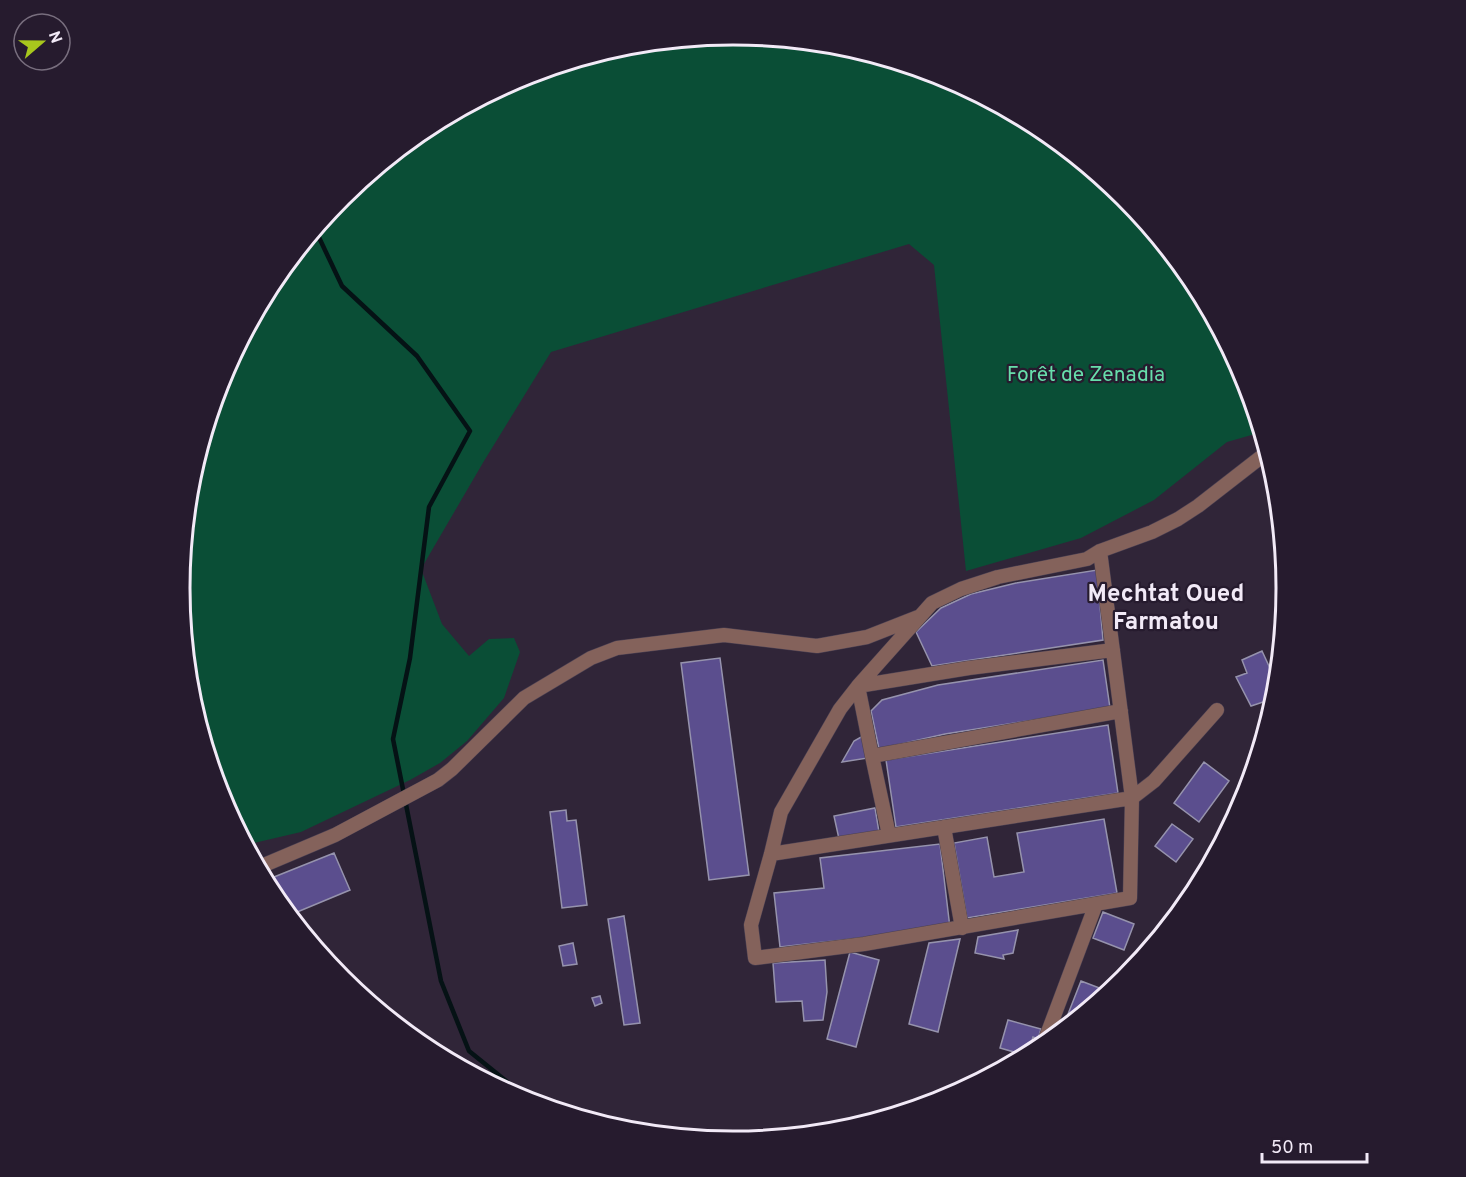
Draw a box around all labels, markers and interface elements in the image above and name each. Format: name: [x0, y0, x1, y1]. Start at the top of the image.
north arrow: [12, 12, 72, 72]
text: N: [43, 29, 66, 46]
park label: Forêt de Zenadia: [1007, 362, 1165, 389]
district label: Mechtat Oued Farmatou: [1088, 580, 1244, 638]
scale bar: [1262, 1126, 1367, 1164]
text: 50 m: [1271, 1137, 1313, 1160]

